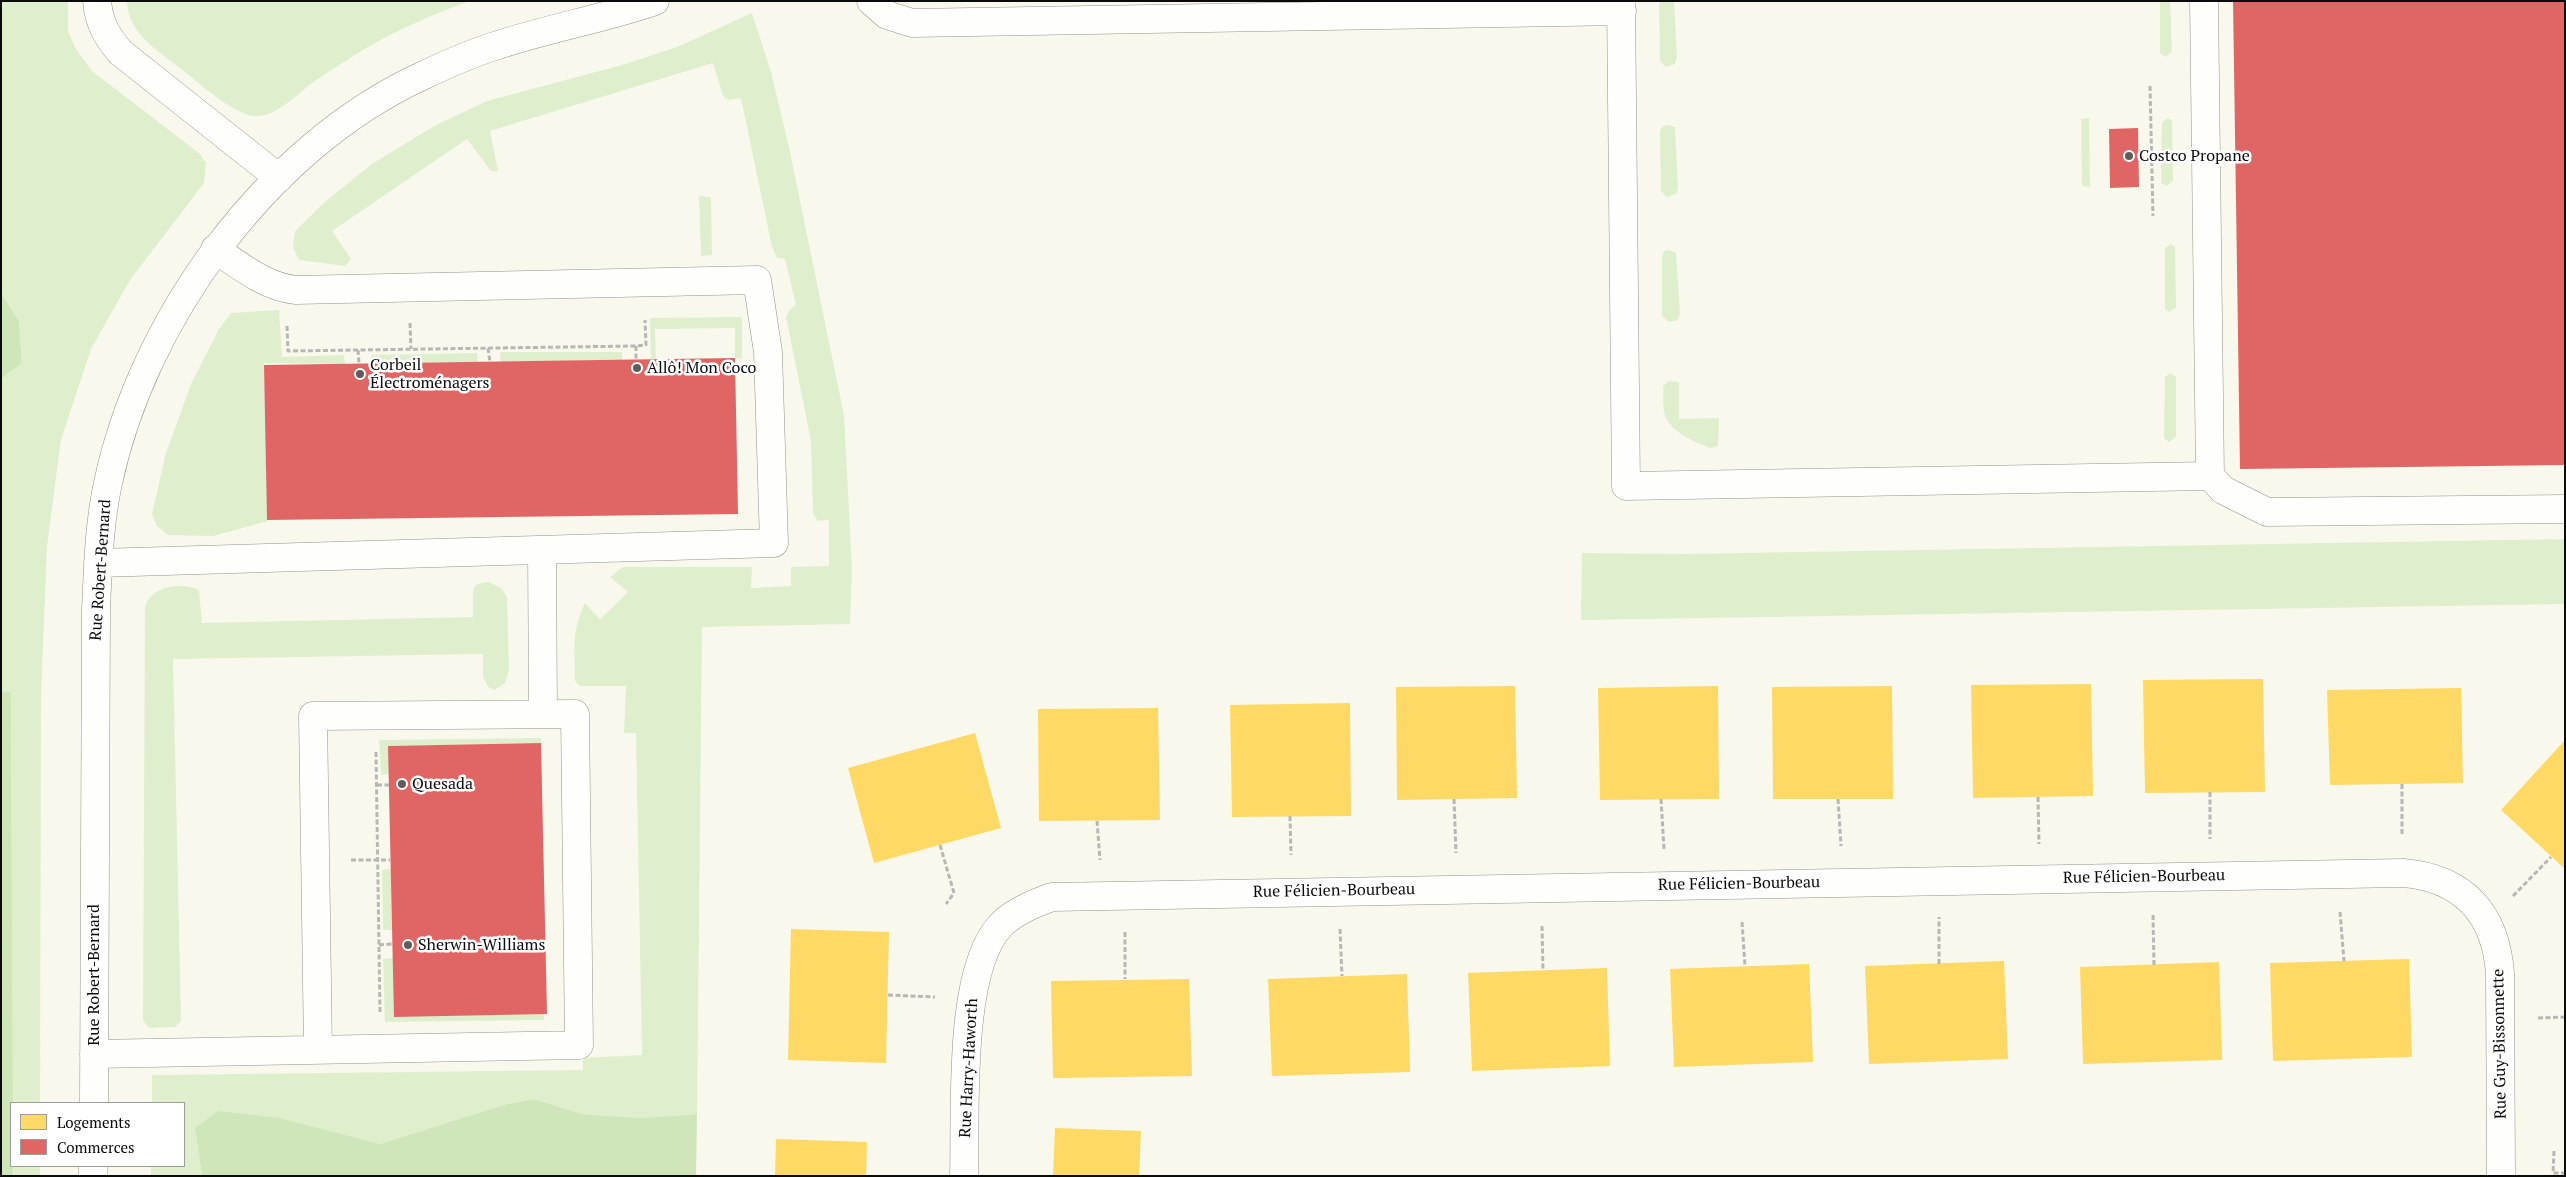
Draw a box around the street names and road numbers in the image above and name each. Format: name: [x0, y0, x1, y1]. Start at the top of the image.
street label: Rue Robert-Bernard: [86, 499, 116, 641]
street label: Rue Félicien-Bourbeau: [2063, 866, 2225, 888]
street label: Rue Félicien-Bourbeau: [1658, 873, 1820, 895]
street label: Rue Félicien-Bourbeau: [1253, 880, 1415, 902]
street label: Rue Robert-Bernard: [84, 904, 104, 1046]
street label: Rue Guy-Bissonnette: [2489, 969, 2511, 1119]
street label: Rue Harry-Haworth: [956, 998, 982, 1138]

